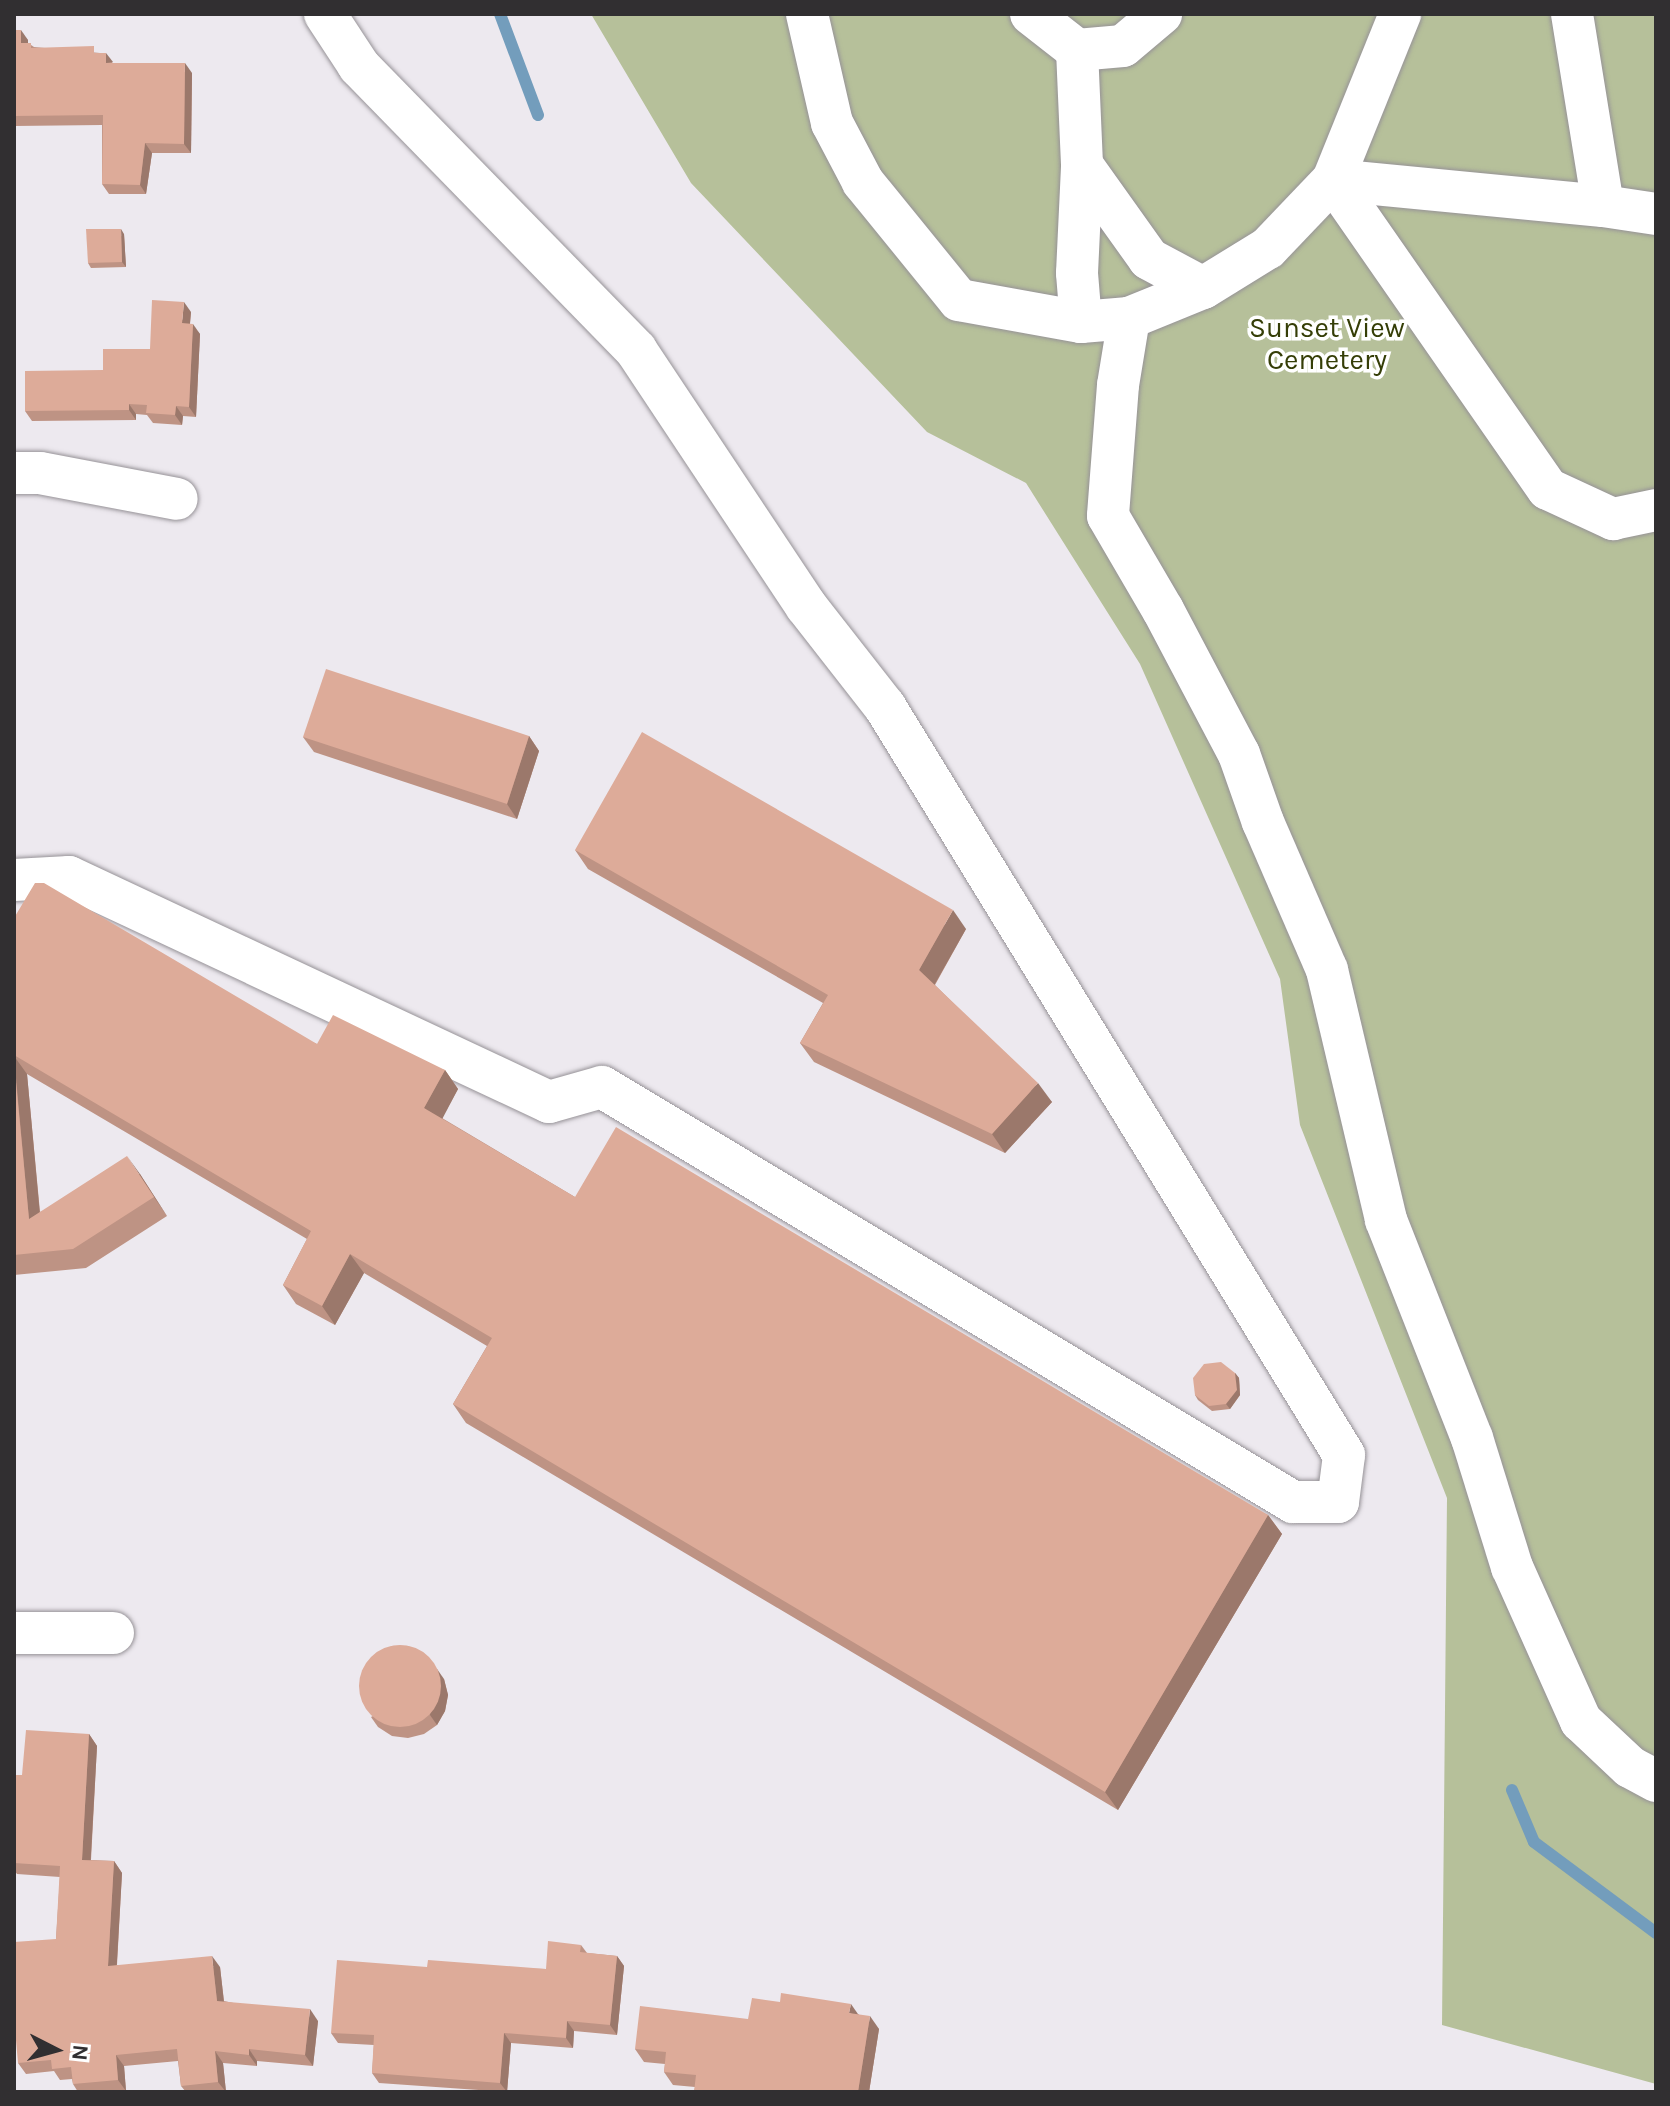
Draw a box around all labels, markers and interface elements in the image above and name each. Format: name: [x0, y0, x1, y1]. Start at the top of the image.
park label: Sunset View Cemetery: [1249, 311, 1405, 377]
north arrow: [16, 2010, 96, 2090]
text: N: [66, 2043, 94, 2062]

